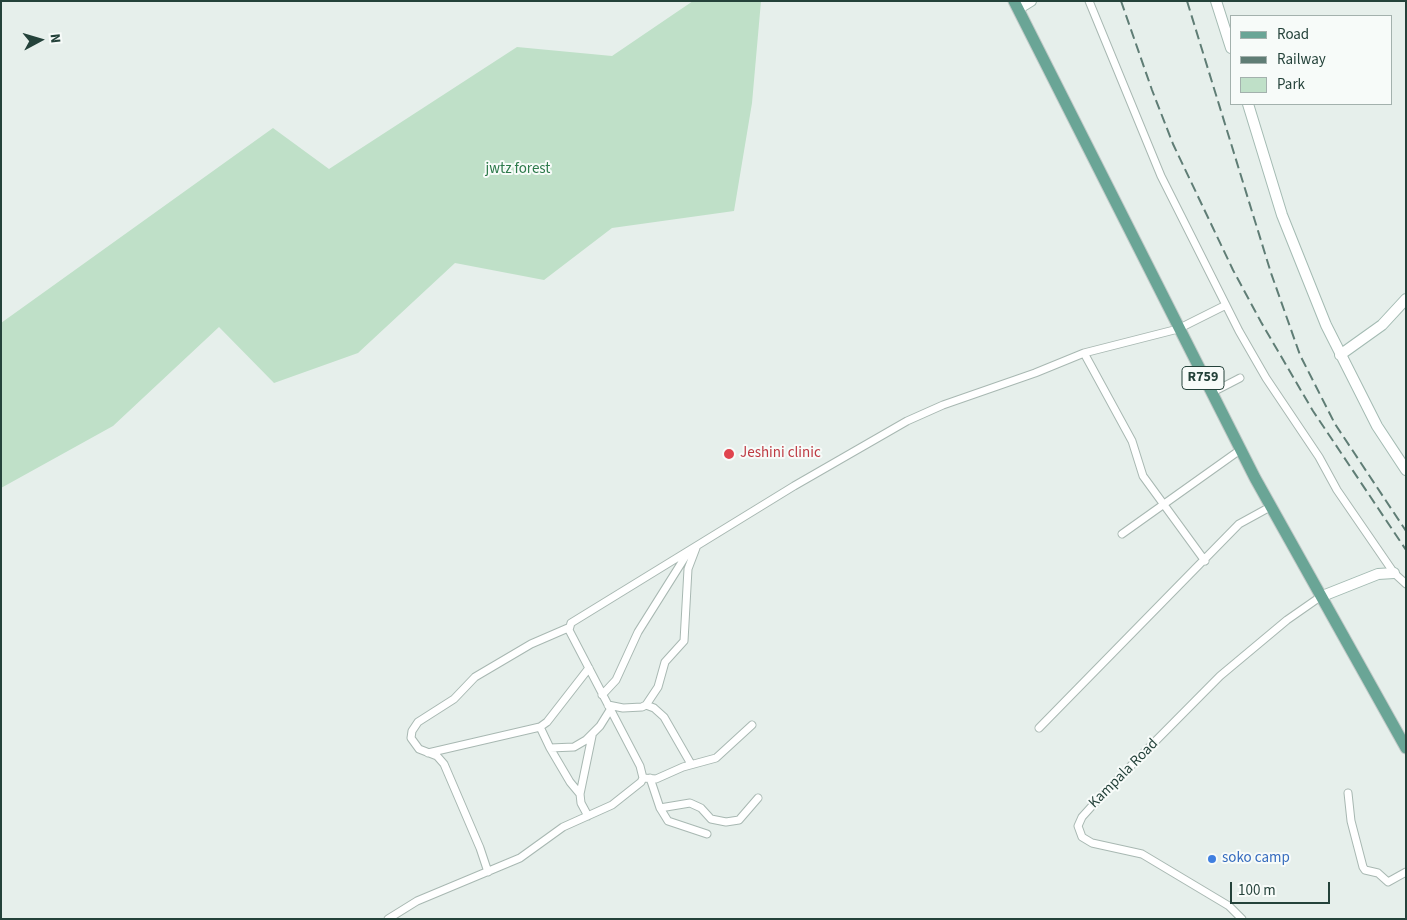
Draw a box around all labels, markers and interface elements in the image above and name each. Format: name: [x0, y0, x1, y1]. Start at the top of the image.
north arrow: [15, 15, 65, 65]
legend: [1230, 15, 1392, 105]
text: Road: [1277, 24, 1309, 45]
text: N: [44, 33, 65, 44]
text: Railway: [1277, 49, 1326, 70]
text: Park: [1277, 74, 1305, 95]
park label: jwtz forest: [486, 161, 550, 179]
road number: R759: [1182, 366, 1224, 389]
place label: Jeshini clinic: [740, 445, 821, 463]
marker: Jeshini clinic: [722, 447, 736, 461]
street label: Kampala Road: [1085, 735, 1163, 813]
place label: soko camp: [1222, 850, 1290, 868]
marker: soko camp: [1206, 853, 1218, 865]
scale bar: [1232, 872, 1332, 904]
text: 100 m: [1238, 880, 1276, 901]

